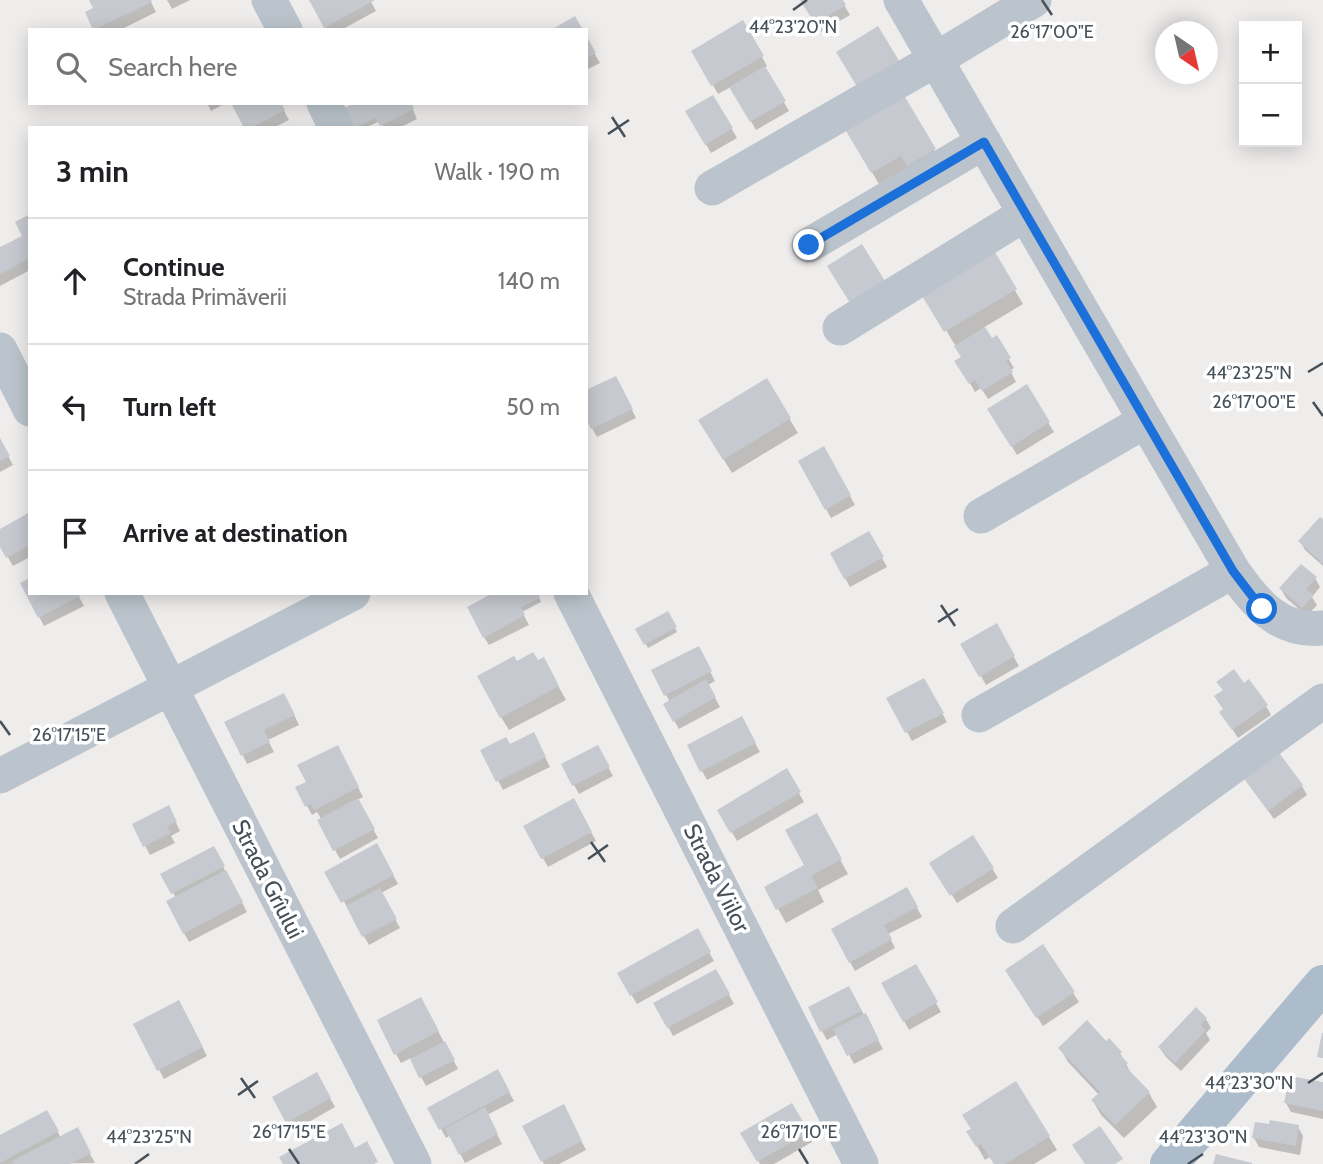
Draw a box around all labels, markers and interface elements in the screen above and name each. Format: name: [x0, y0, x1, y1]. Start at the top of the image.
text: 44°23'20"N: [749, 16, 837, 38]
text: 26°17'00"E: [1010, 21, 1094, 43]
north arrow: [1155, 21, 1218, 84]
map controls: [1239, 21, 1302, 147]
button: +: [1239, 21, 1302, 84]
search box: [28, 28, 588, 105]
icon: search: [52, 48, 90, 86]
text: Search here: [108, 51, 237, 83]
button: −: [1239, 84, 1302, 147]
text: 3 min: [56, 153, 129, 190]
text: Walk · 190 m: [435, 158, 560, 186]
route end: [793, 229, 824, 260]
text: Continue: [123, 251, 225, 283]
icon: ahead: [56, 262, 94, 300]
text: 140 m: [498, 267, 560, 295]
text: Strada Primăverii: [123, 283, 287, 311]
text: 44°23'25"N: [1206, 362, 1292, 384]
icon: left: [56, 388, 94, 426]
text: Turn left: [123, 391, 216, 423]
text: 26°17'00"E: [1212, 391, 1296, 413]
text: 50 m: [506, 393, 560, 421]
icon: arrive: [56, 514, 94, 552]
text: Arrive at destination: [123, 517, 348, 549]
route start: [1246, 593, 1277, 624]
text: 26°17'15"E: [32, 724, 106, 746]
street label: Strada Grîului: [226, 815, 310, 943]
street label: Strada Viilor: [678, 819, 757, 938]
text: 44°23'30"N: [1205, 1072, 1293, 1094]
text: 26°17'15"E: [252, 1121, 326, 1143]
text: 26°17'10"E: [761, 1121, 837, 1143]
text: 44°23'25"N: [106, 1126, 192, 1148]
text: 44°23'30"N: [1159, 1126, 1247, 1148]

